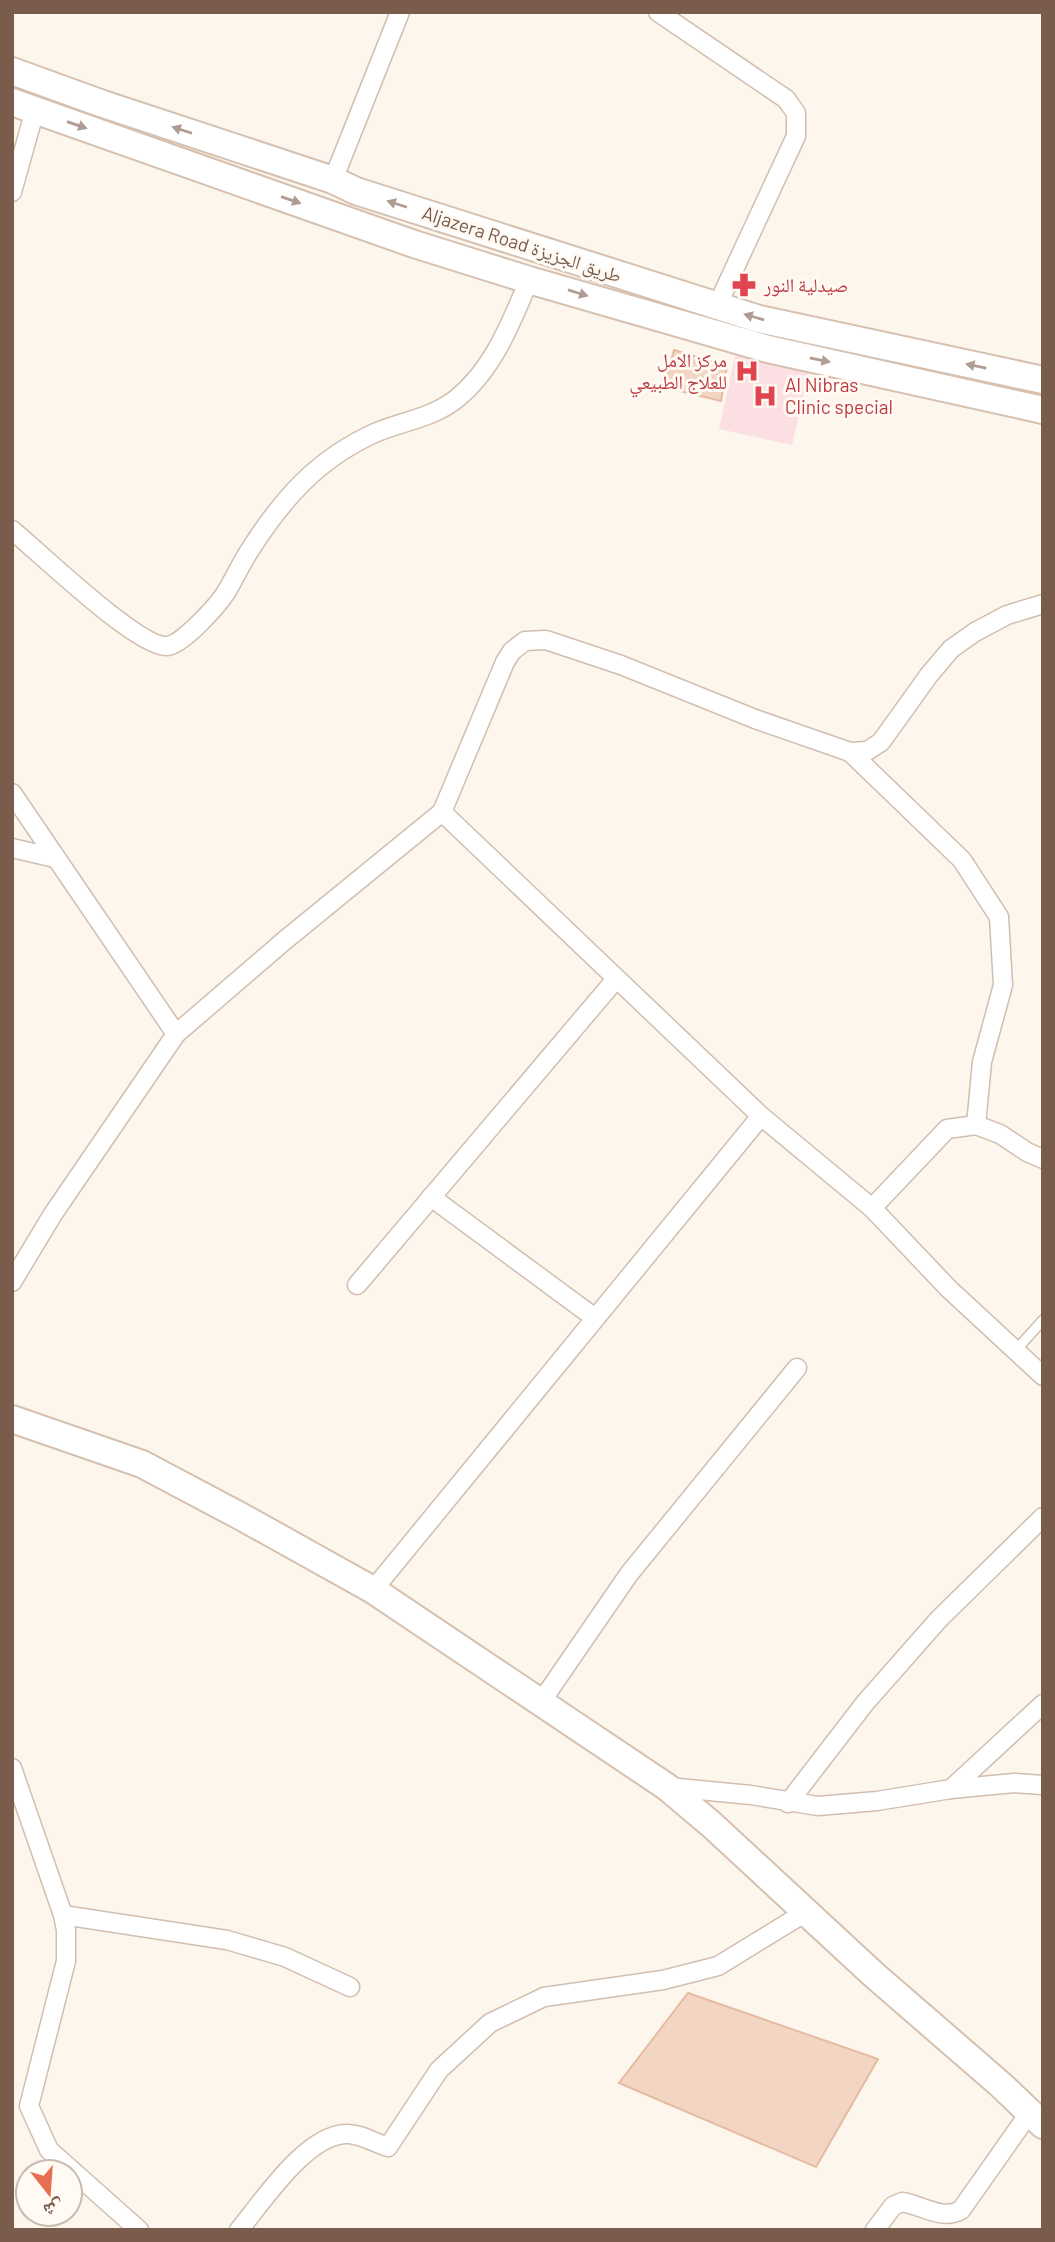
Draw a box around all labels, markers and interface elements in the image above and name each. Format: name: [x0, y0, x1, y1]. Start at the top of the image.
one-way arrow: [66, 120, 87, 131]
one-way arrow: [171, 124, 192, 135]
one-way arrow: [281, 195, 302, 206]
one-way arrow: [386, 198, 407, 209]
street label: Aljazera Road طريق الجزيزة: [419, 200, 625, 288]
pharmacy icon: صيدلية النور: [730, 271, 758, 299]
place label: صيدلية النور: [763, 273, 848, 297]
one-way arrow: [567, 288, 588, 298]
one-way arrow: [743, 311, 765, 322]
place label: مركز الامل للعلاج الطبيعي: [629, 348, 727, 398]
one-way arrow: [809, 355, 831, 366]
hospital icon: مركز الامل للعلاج الطبيعي: [733, 357, 761, 385]
one-way arrow: [965, 360, 987, 371]
place label: Al Nibras Clinic special: [785, 373, 893, 418]
hospital icon: Al Nibras Clinic special: [751, 382, 779, 410]
north arrow: [14, 2158, 84, 2228]
text: ش: [41, 2195, 67, 2224]

